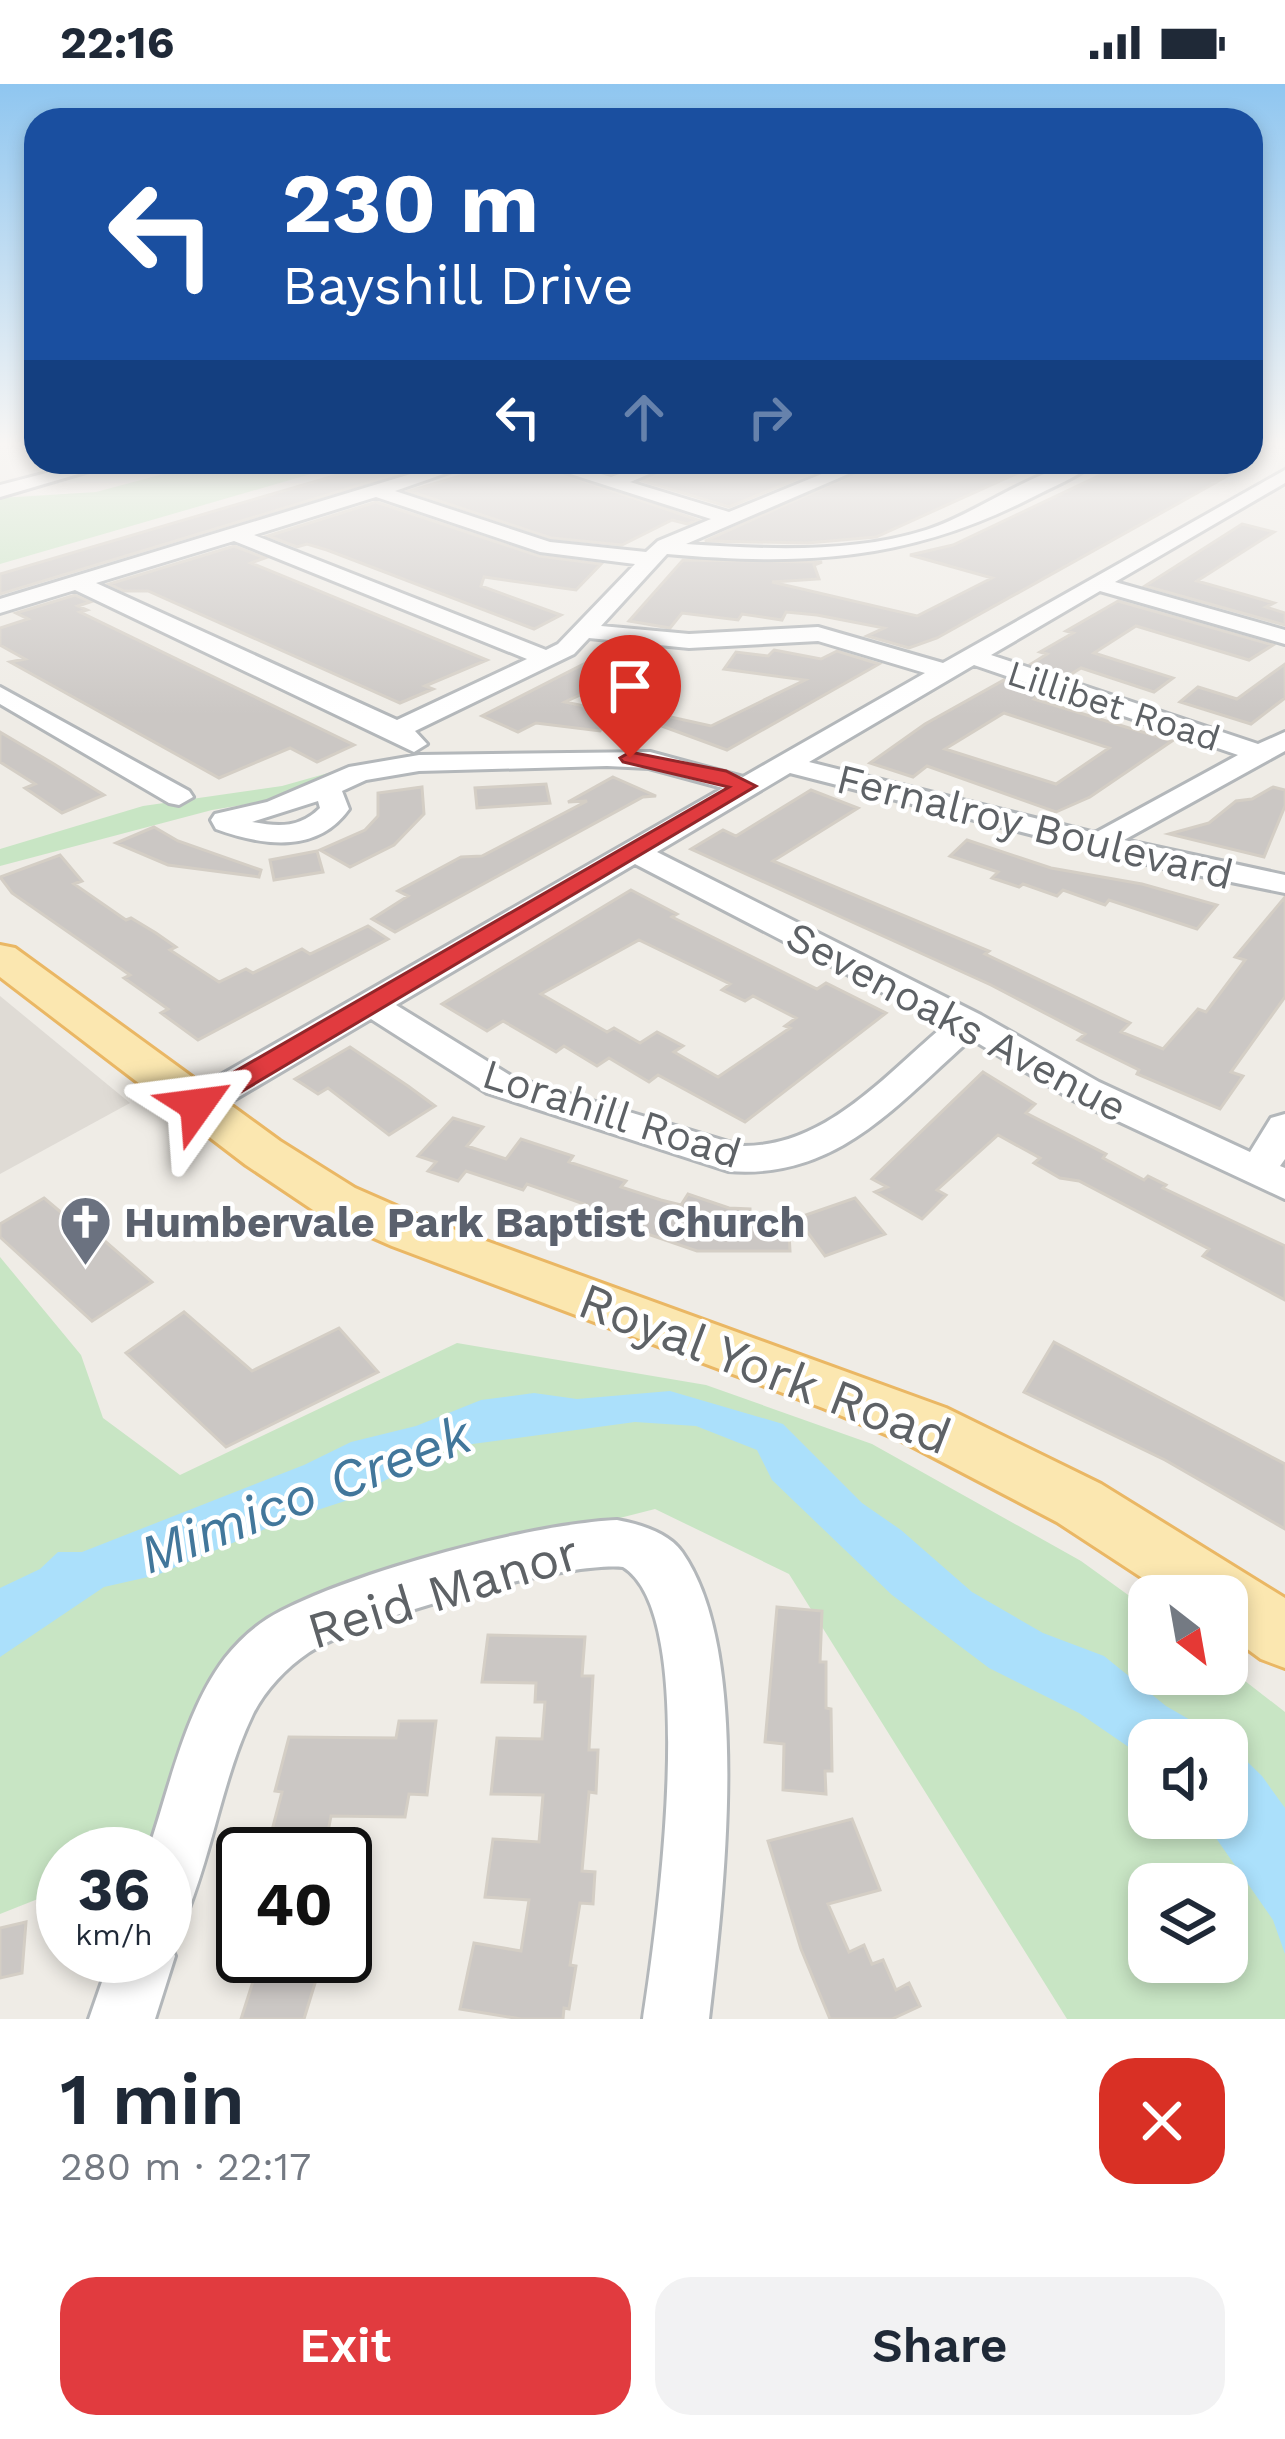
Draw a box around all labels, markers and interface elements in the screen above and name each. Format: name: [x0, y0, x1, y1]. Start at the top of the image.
text: 22:16: [60, 16, 174, 69]
text: 230 m: [282, 154, 539, 252]
icon: left: [84, 156, 240, 312]
text: Bayshill Drive: [282, 254, 634, 317]
icon: left: [485, 384, 551, 450]
icon: ahead: [611, 384, 677, 450]
icon: right: [737, 384, 803, 450]
pin: [579, 635, 681, 758]
street label: Lillibet Road: [1002, 652, 1225, 760]
icon: arrive: [597, 653, 663, 719]
street label: Fernalroy Boulevard: [832, 754, 1238, 899]
street label: Sevenoaks Avenue: [778, 911, 1135, 1132]
position arrow: [134, 1042, 260, 1168]
street label: Lorahill Road: [477, 1049, 747, 1178]
church icon: Humbervale Park Baptist Church: [57, 1194, 113, 1268]
place label: Humbervale Park Baptist Church: [124, 1198, 806, 1247]
street label: Royal York Road: [571, 1270, 959, 1466]
water label: Mimico Creek: [131, 1402, 481, 1587]
street label: Reid Manor: [300, 1522, 586, 1661]
north arrow: [1128, 1575, 1248, 1695]
map controls: [1128, 1575, 1248, 1983]
button: sound: [1128, 1719, 1248, 1839]
speed limit sign: 40: [216, 1827, 372, 1983]
text: 36: [78, 1854, 150, 1925]
button: layers: [1128, 1863, 1248, 1983]
text: km/h: [75, 1917, 153, 1952]
text: 1 min: [60, 2057, 245, 2141]
button: close: [1099, 2058, 1225, 2184]
text: 280 m · 22:17: [60, 2144, 311, 2189]
button: Exit: [60, 2277, 631, 2415]
button: Share: [655, 2277, 1225, 2415]

